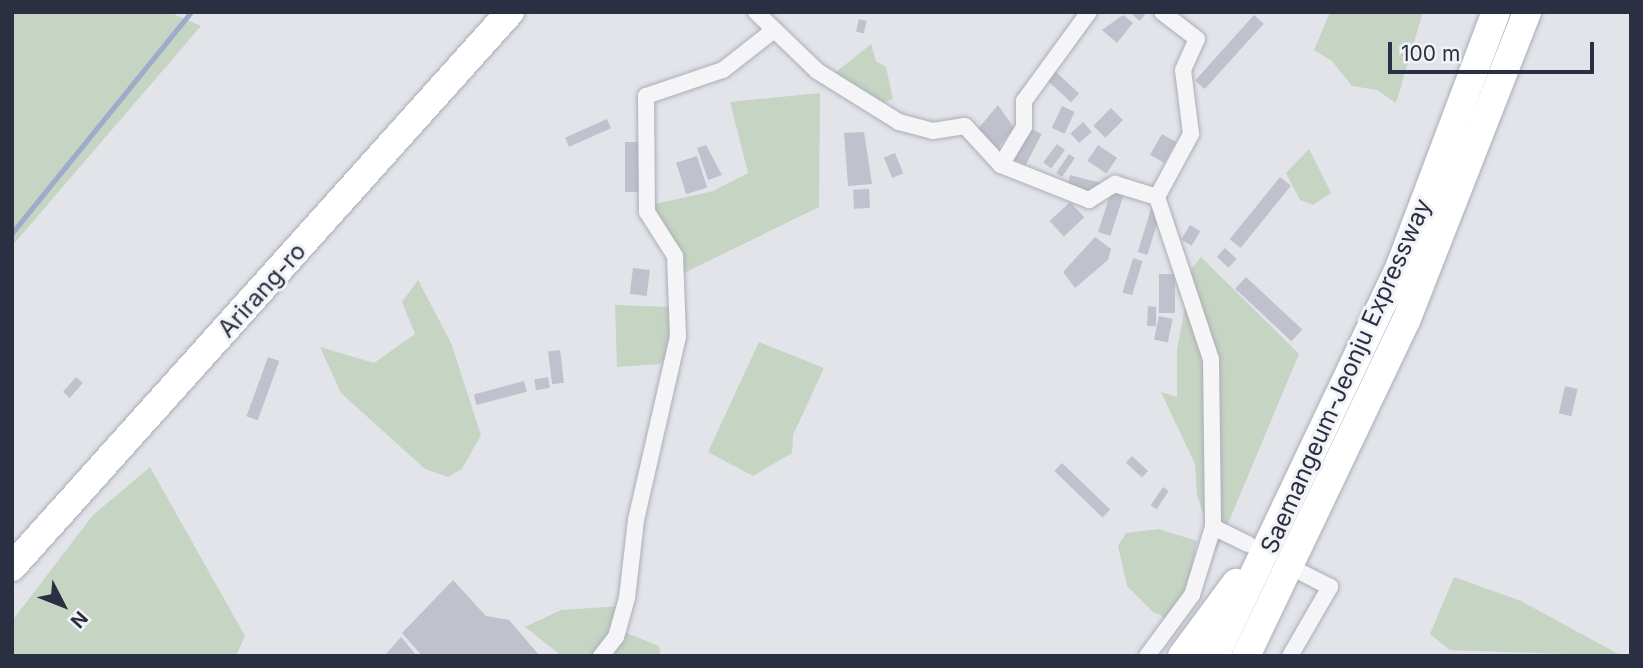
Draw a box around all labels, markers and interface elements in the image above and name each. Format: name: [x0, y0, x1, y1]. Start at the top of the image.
scale bar: [1391, 28, 1598, 72]
text: 100 m: [1401, 41, 1460, 66]
street label: Saemangeum-Jeonju Expressway: [1255, 194, 1437, 558]
street label: Arirang-ro: [212, 237, 312, 343]
north arrow: [28, 570, 98, 640]
text: N: [66, 606, 92, 632]

